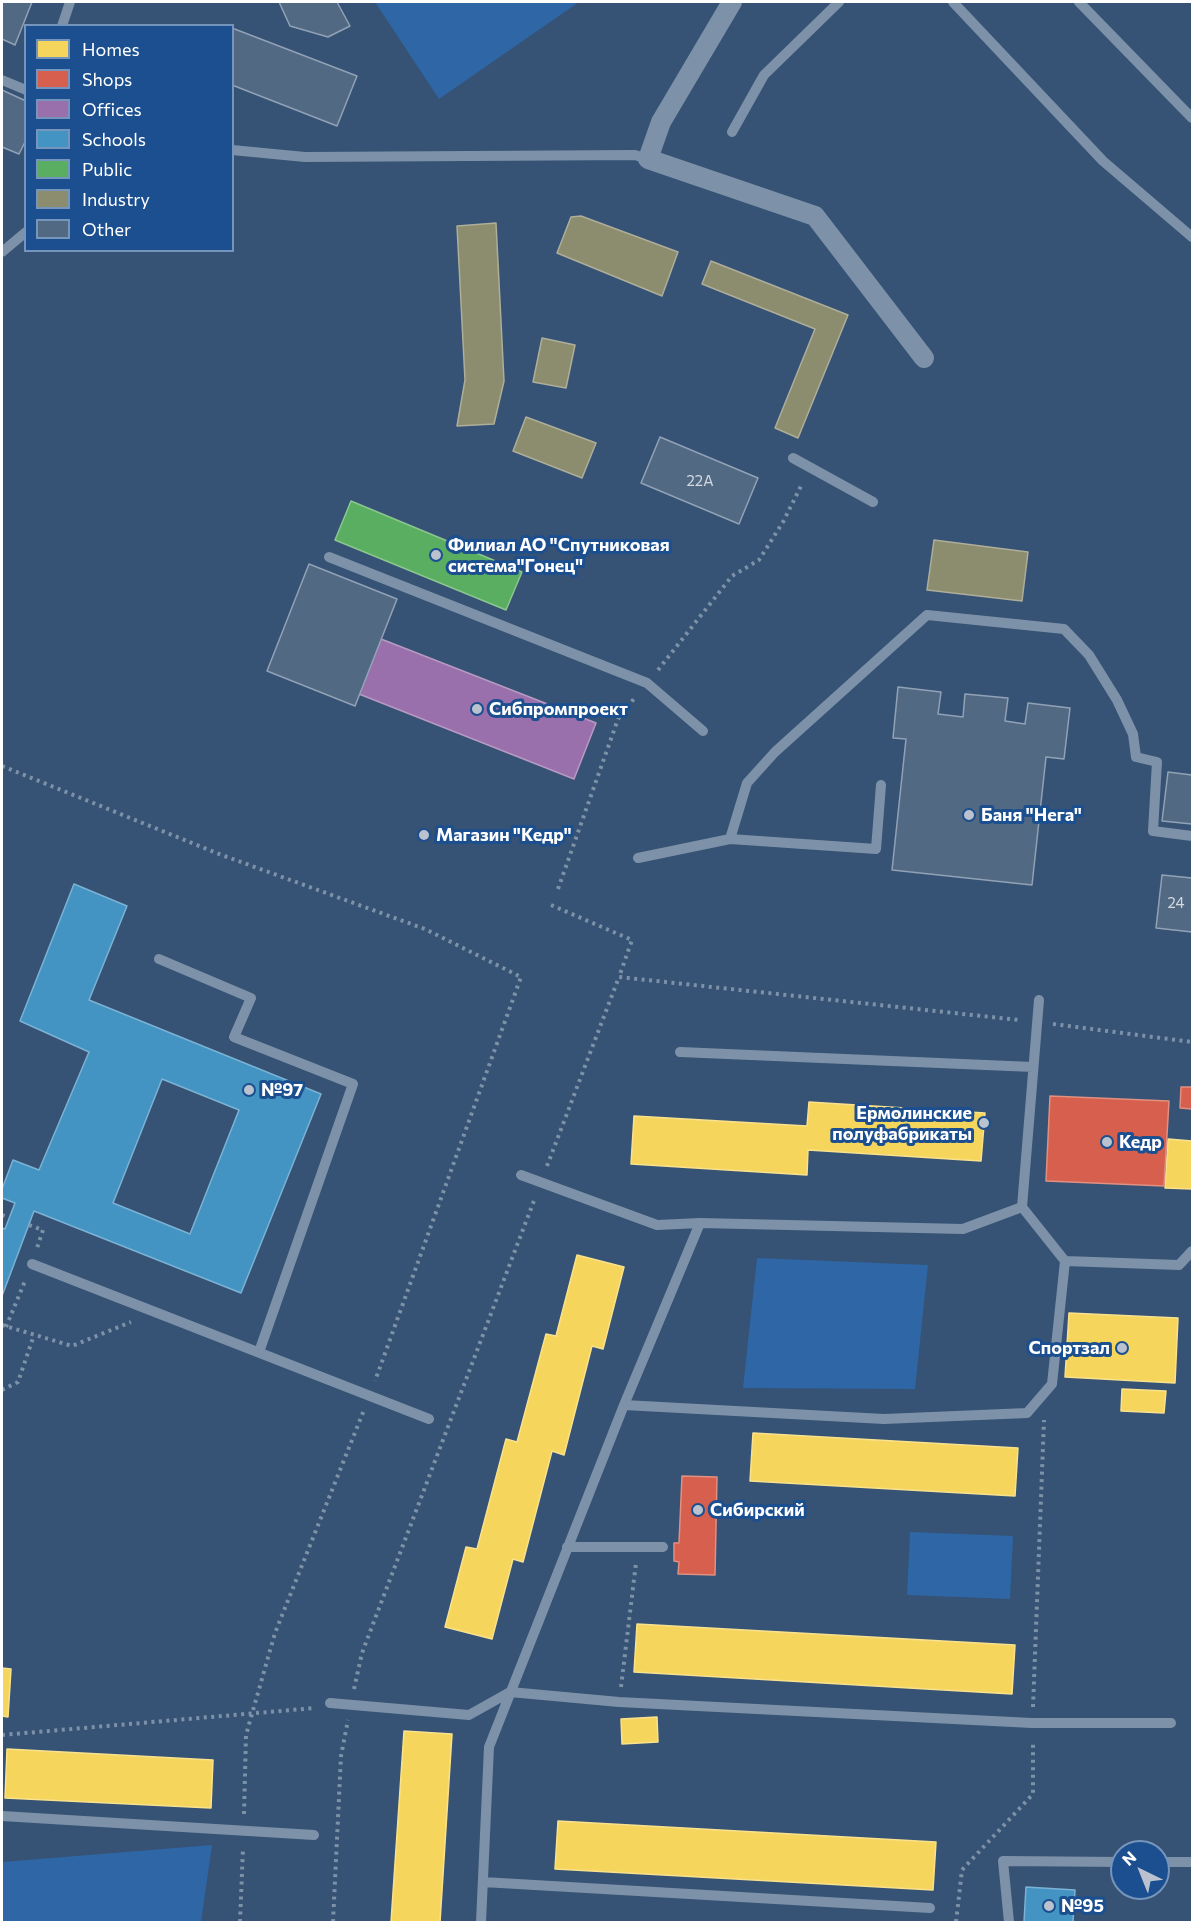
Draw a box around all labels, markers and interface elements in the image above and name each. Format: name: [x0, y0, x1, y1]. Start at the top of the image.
legend: [24, 24, 234, 252]
text: Homes: [82, 38, 140, 60]
text: Shops: [82, 68, 132, 90]
text: Offices: [82, 98, 142, 120]
text: Schools: [82, 128, 146, 150]
text: Public: [82, 158, 132, 180]
text: Industry: [82, 188, 150, 210]
text: Other: [82, 218, 131, 240]
house number: 22А: [687, 472, 713, 490]
place label: Филиал АО "Спутниковая система"Гонец": [448, 534, 670, 576]
marker: Филиал АО "Спутниковая система"Гонец": [429, 548, 443, 562]
place label: Сибпромпроект: [489, 698, 628, 720]
marker: Сибпромпроект: [470, 702, 484, 716]
place label: Баня "Нега": [981, 804, 1082, 826]
marker: Баня "Нега": [962, 808, 976, 822]
place label: Магазин "Кедр": [436, 824, 572, 846]
marker: Магазин "Кедр": [417, 828, 431, 842]
house number: 24: [1167, 894, 1185, 912]
place label: №97: [261, 1079, 303, 1101]
marker: №97: [242, 1083, 256, 1097]
place label: Ермолинские полуфабрикаты: [832, 1102, 972, 1144]
marker: Ермолинские полуфабрикаты: [977, 1116, 991, 1130]
place label: Кедр: [1119, 1131, 1162, 1153]
marker: Кедр: [1100, 1135, 1114, 1149]
place label: Спортзал: [1028, 1337, 1110, 1359]
marker: Спортзал: [1115, 1341, 1129, 1355]
place label: Сибирский: [710, 1499, 805, 1521]
marker: Сибирский: [691, 1503, 705, 1517]
north arrow: [1110, 1840, 1170, 1900]
text: N: [1118, 1847, 1140, 1869]
place label: №95: [1061, 1895, 1104, 1917]
marker: №95: [1042, 1899, 1056, 1913]

